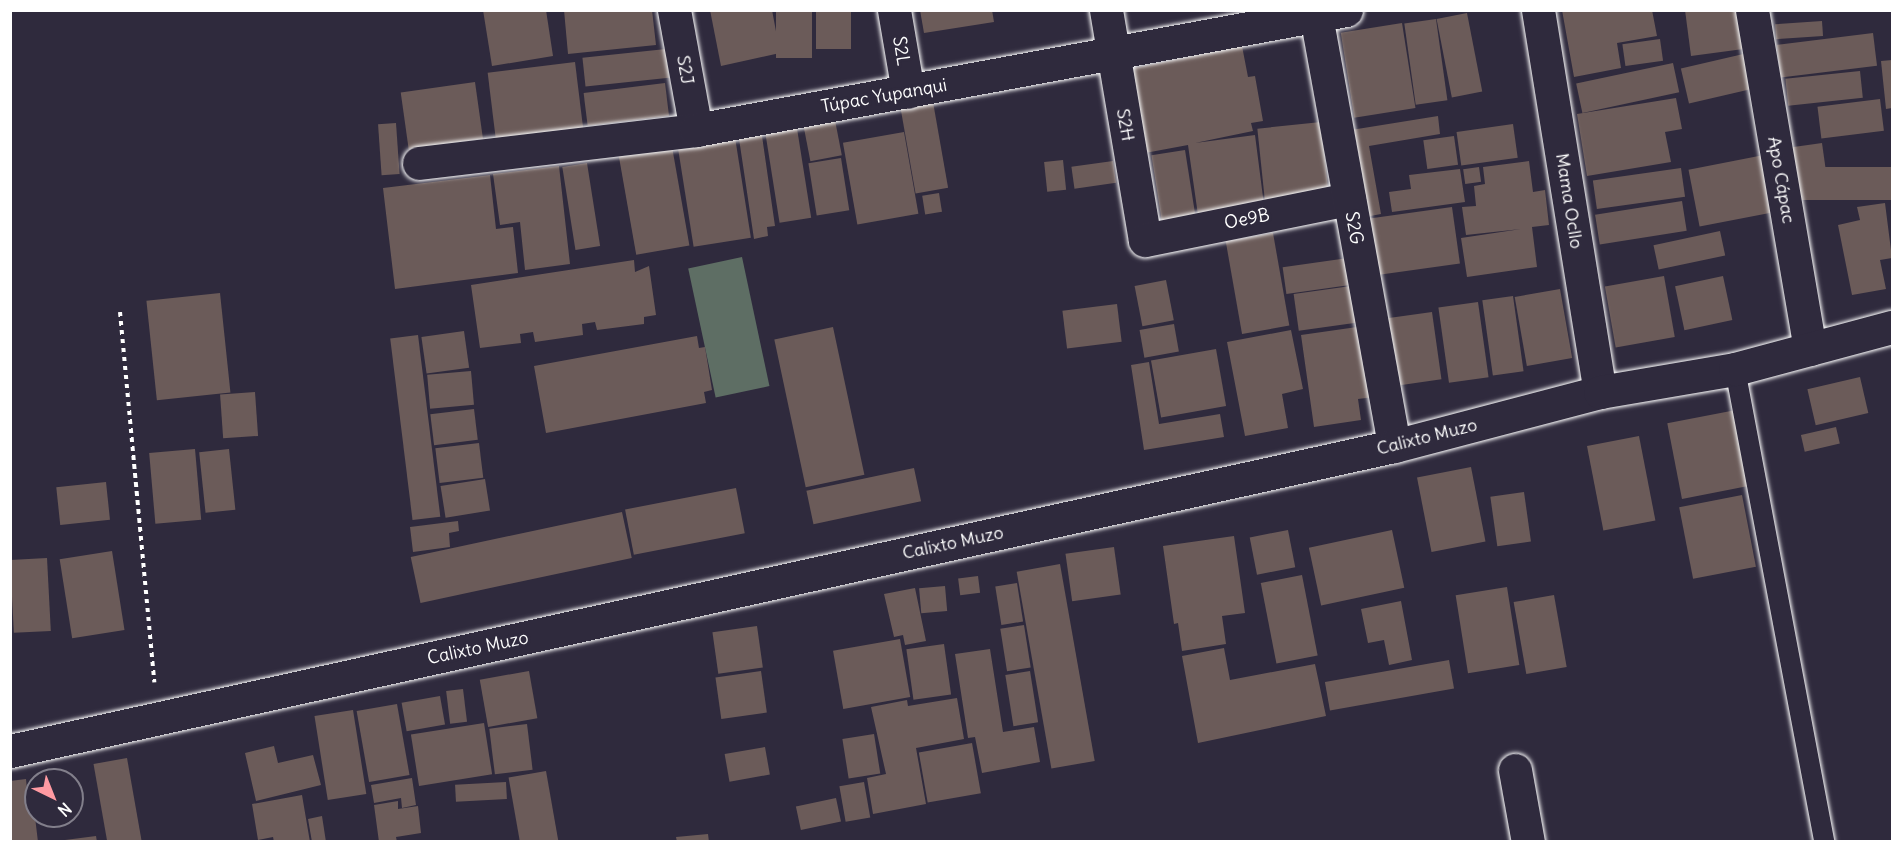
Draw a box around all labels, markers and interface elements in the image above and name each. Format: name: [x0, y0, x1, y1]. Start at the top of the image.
street label: S2L: [888, 35, 914, 67]
street label: S2J: [672, 54, 698, 86]
street label: Túpac Yupanqui: [819, 74, 949, 118]
street label: S2H: [1112, 107, 1138, 143]
street label: Apo Cápac: [1763, 135, 1799, 225]
street label: Mama Ocllo: [1551, 152, 1587, 250]
street label: Oe9B: [1222, 204, 1272, 234]
street label: S2G: [1341, 210, 1367, 246]
street label: Calixto Muzo: [1374, 414, 1480, 460]
street label: Calixto Muzo: [900, 522, 1006, 564]
street label: Calixto Muzo: [425, 627, 531, 669]
north arrow: [24, 768, 84, 828]
text: N: [54, 799, 76, 821]

